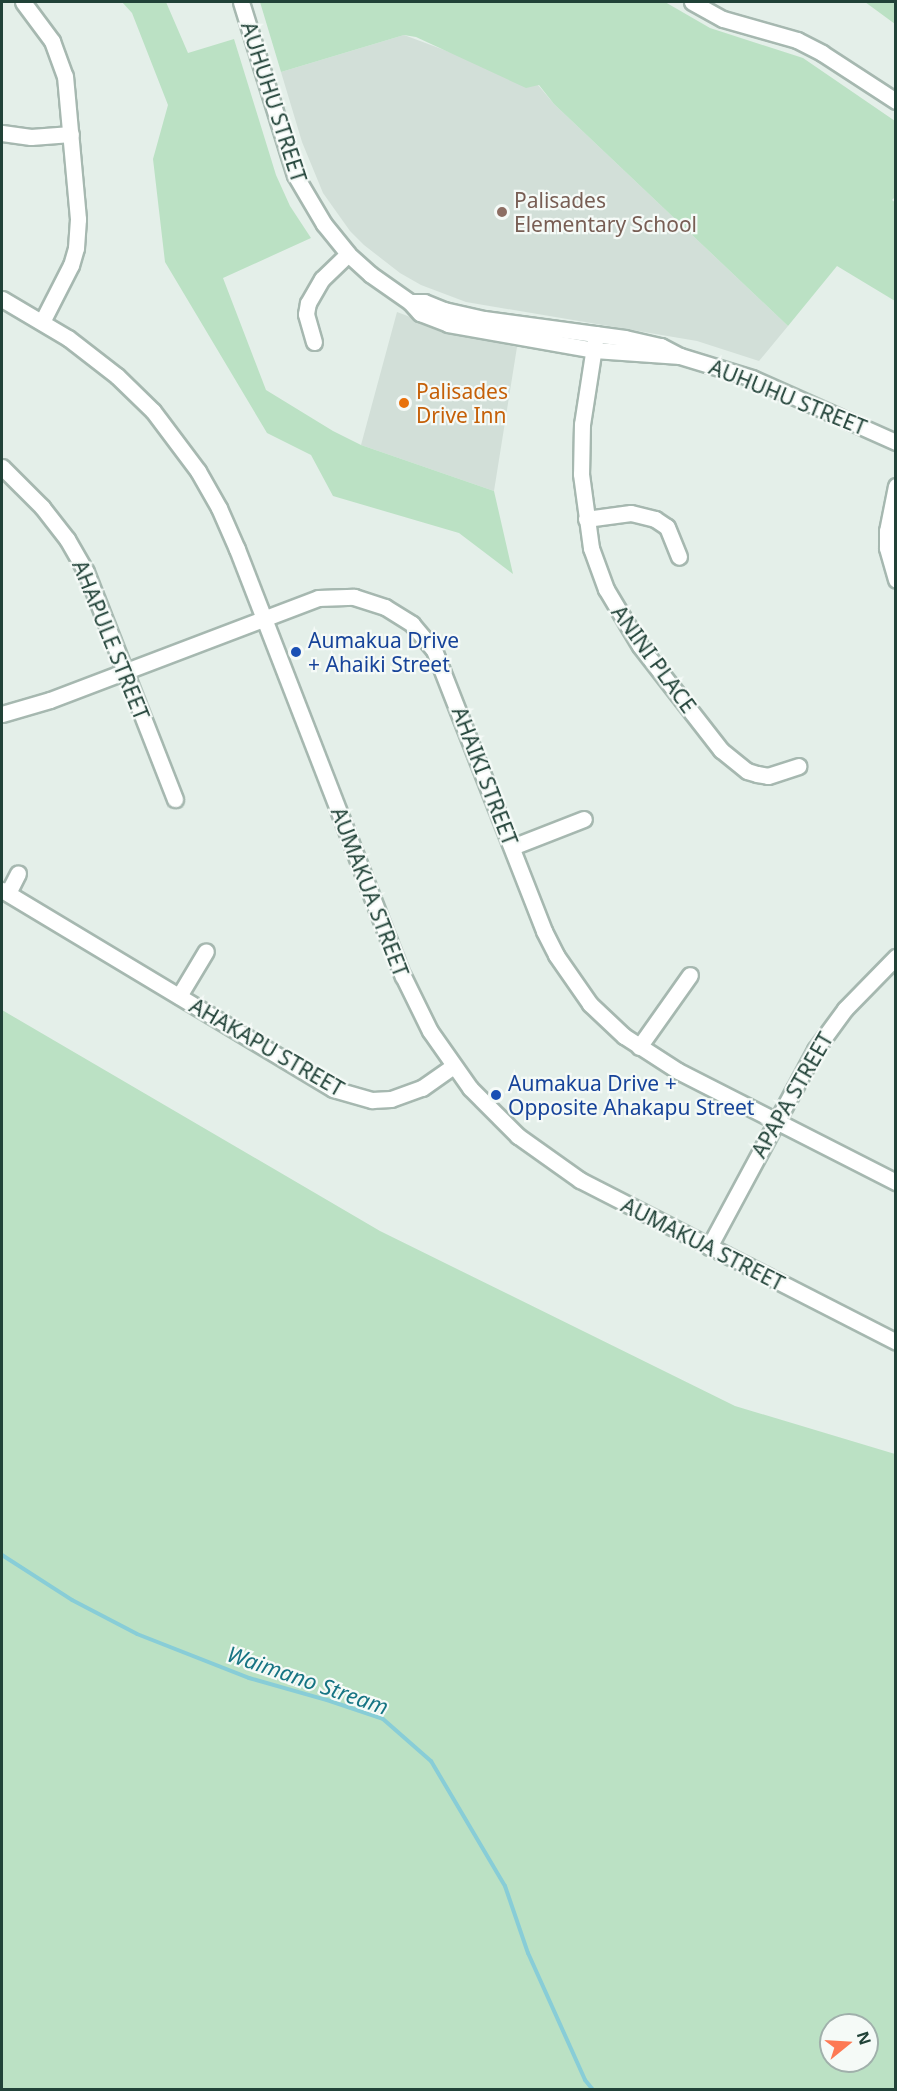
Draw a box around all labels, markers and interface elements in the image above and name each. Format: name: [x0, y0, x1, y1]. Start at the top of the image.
street label: AUHUHU STREET: [236, 19, 312, 185]
place label: Palisades Elementary School: [514, 187, 697, 237]
marker: Palisades Elementary School: [495, 205, 509, 219]
street label: AUHUHU STREET: [706, 354, 870, 440]
place label: Palisades Drive Inn: [416, 378, 508, 428]
marker: Palisades Drive Inn: [397, 396, 411, 410]
street label: AHAPULE STREET: [67, 557, 155, 723]
street label: ANINI PLACE: [607, 600, 701, 718]
place label: Aumakua Drive + Ahaiki Street: [308, 627, 459, 677]
marker: Aumakua Drive + Ahaiki Street: [289, 645, 303, 659]
street label: AHAIKI STREET: [447, 703, 523, 849]
street label: AUMAKUA STREET: [326, 804, 414, 980]
street label: AHAKAPU STREET: [186, 993, 348, 1101]
street label: APAPA STREET: [746, 1028, 838, 1162]
place label: Aumakua Drive + Opposite Ahakapu Street: [508, 1070, 754, 1120]
marker: Aumakua Drive + Opposite Ahakapu Street: [489, 1088, 503, 1102]
street label: AUMAKUA STREET: [617, 1192, 789, 1296]
water label: Waimano Stream: [224, 1640, 392, 1720]
north arrow: [819, 2013, 879, 2073]
text: N: [852, 2028, 877, 2048]

